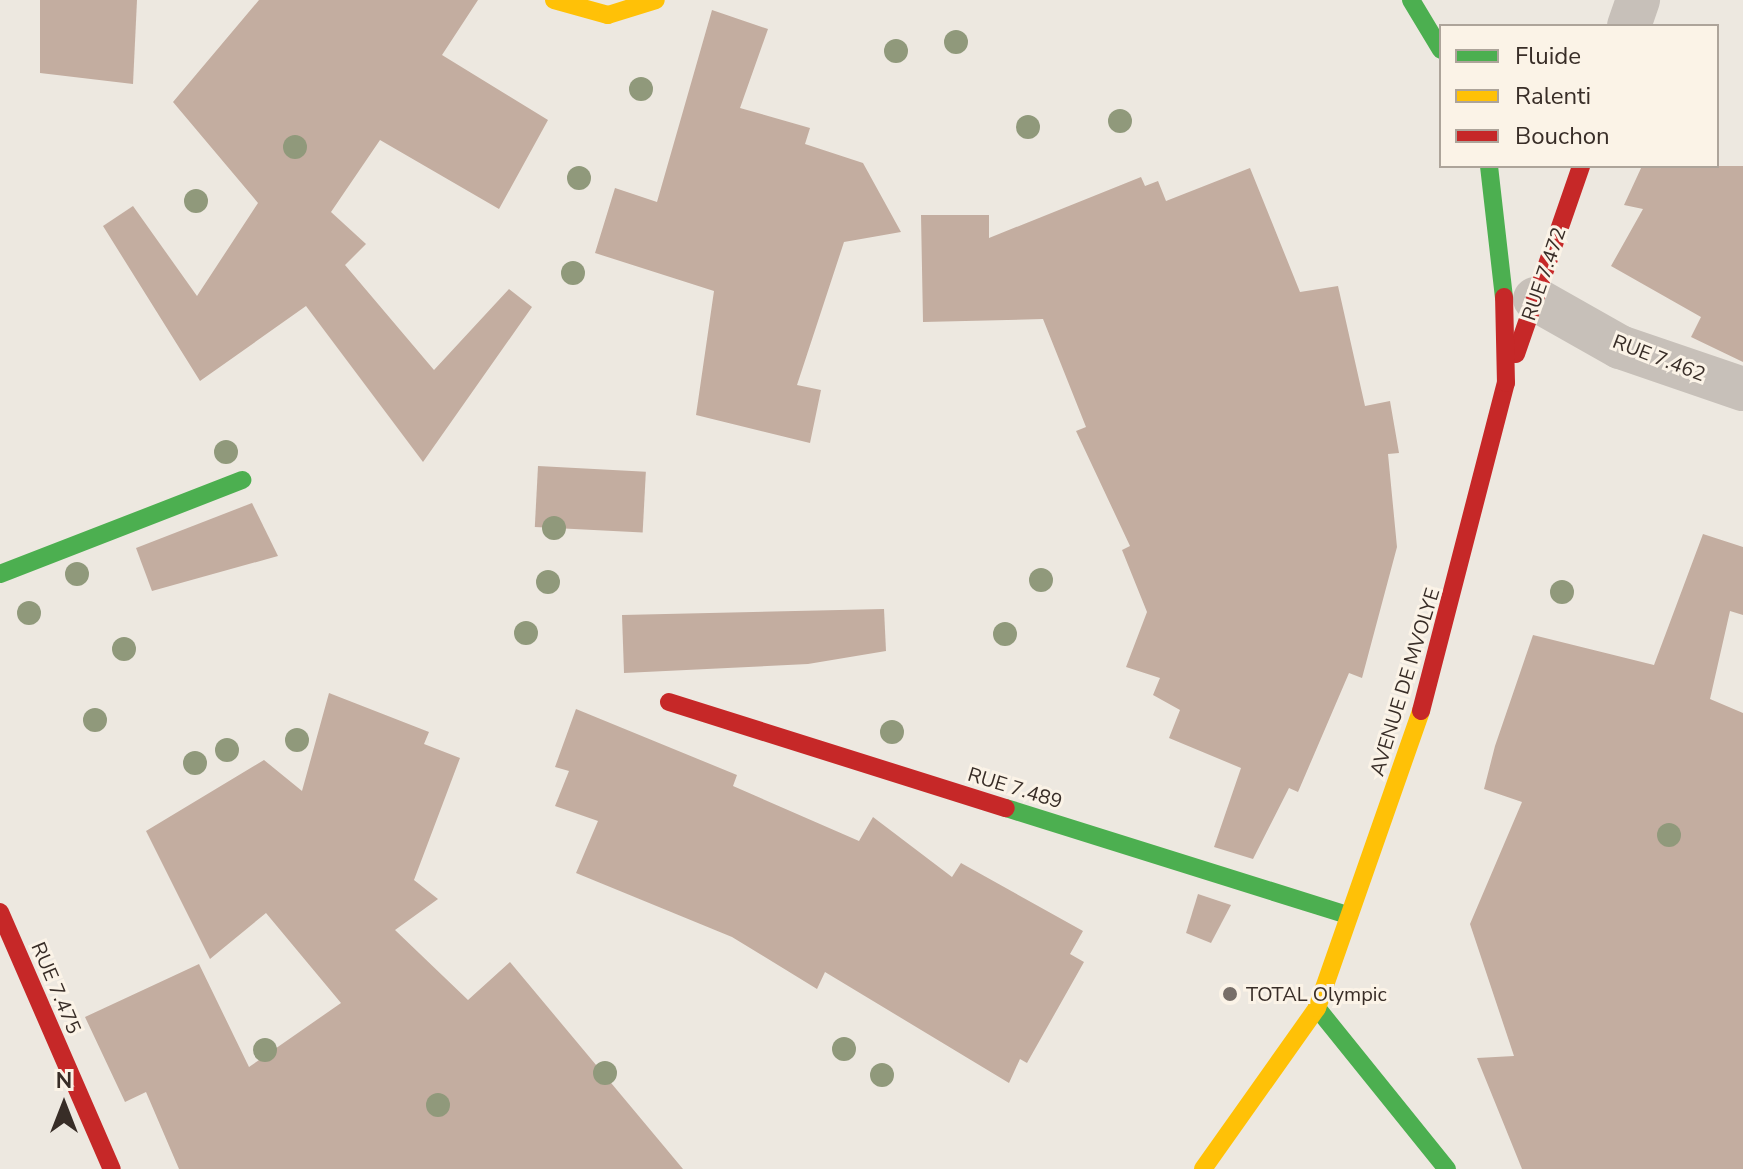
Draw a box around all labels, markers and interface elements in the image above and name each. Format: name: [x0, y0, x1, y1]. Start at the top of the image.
legend: [1439, 24, 1719, 168]
text: Fluide: [1515, 40, 1581, 72]
text: Ralenti: [1515, 80, 1591, 112]
text: Bouchon: [1515, 120, 1610, 152]
street label: RUE 7.472: [1517, 224, 1571, 324]
street label: RUE 7.462: [1609, 329, 1709, 387]
street label: AVENUE DE MVOLYE: [1365, 585, 1445, 779]
street label: RUE 7.489: [965, 762, 1065, 814]
street label: RUE 7.475: [26, 939, 86, 1037]
place label: TOTAL Olympic: [1246, 982, 1387, 1006]
marker: TOTAL Olympic: [1221, 985, 1239, 1003]
north arrow: [24, 1065, 104, 1145]
text: N: [56, 1066, 72, 1096]

